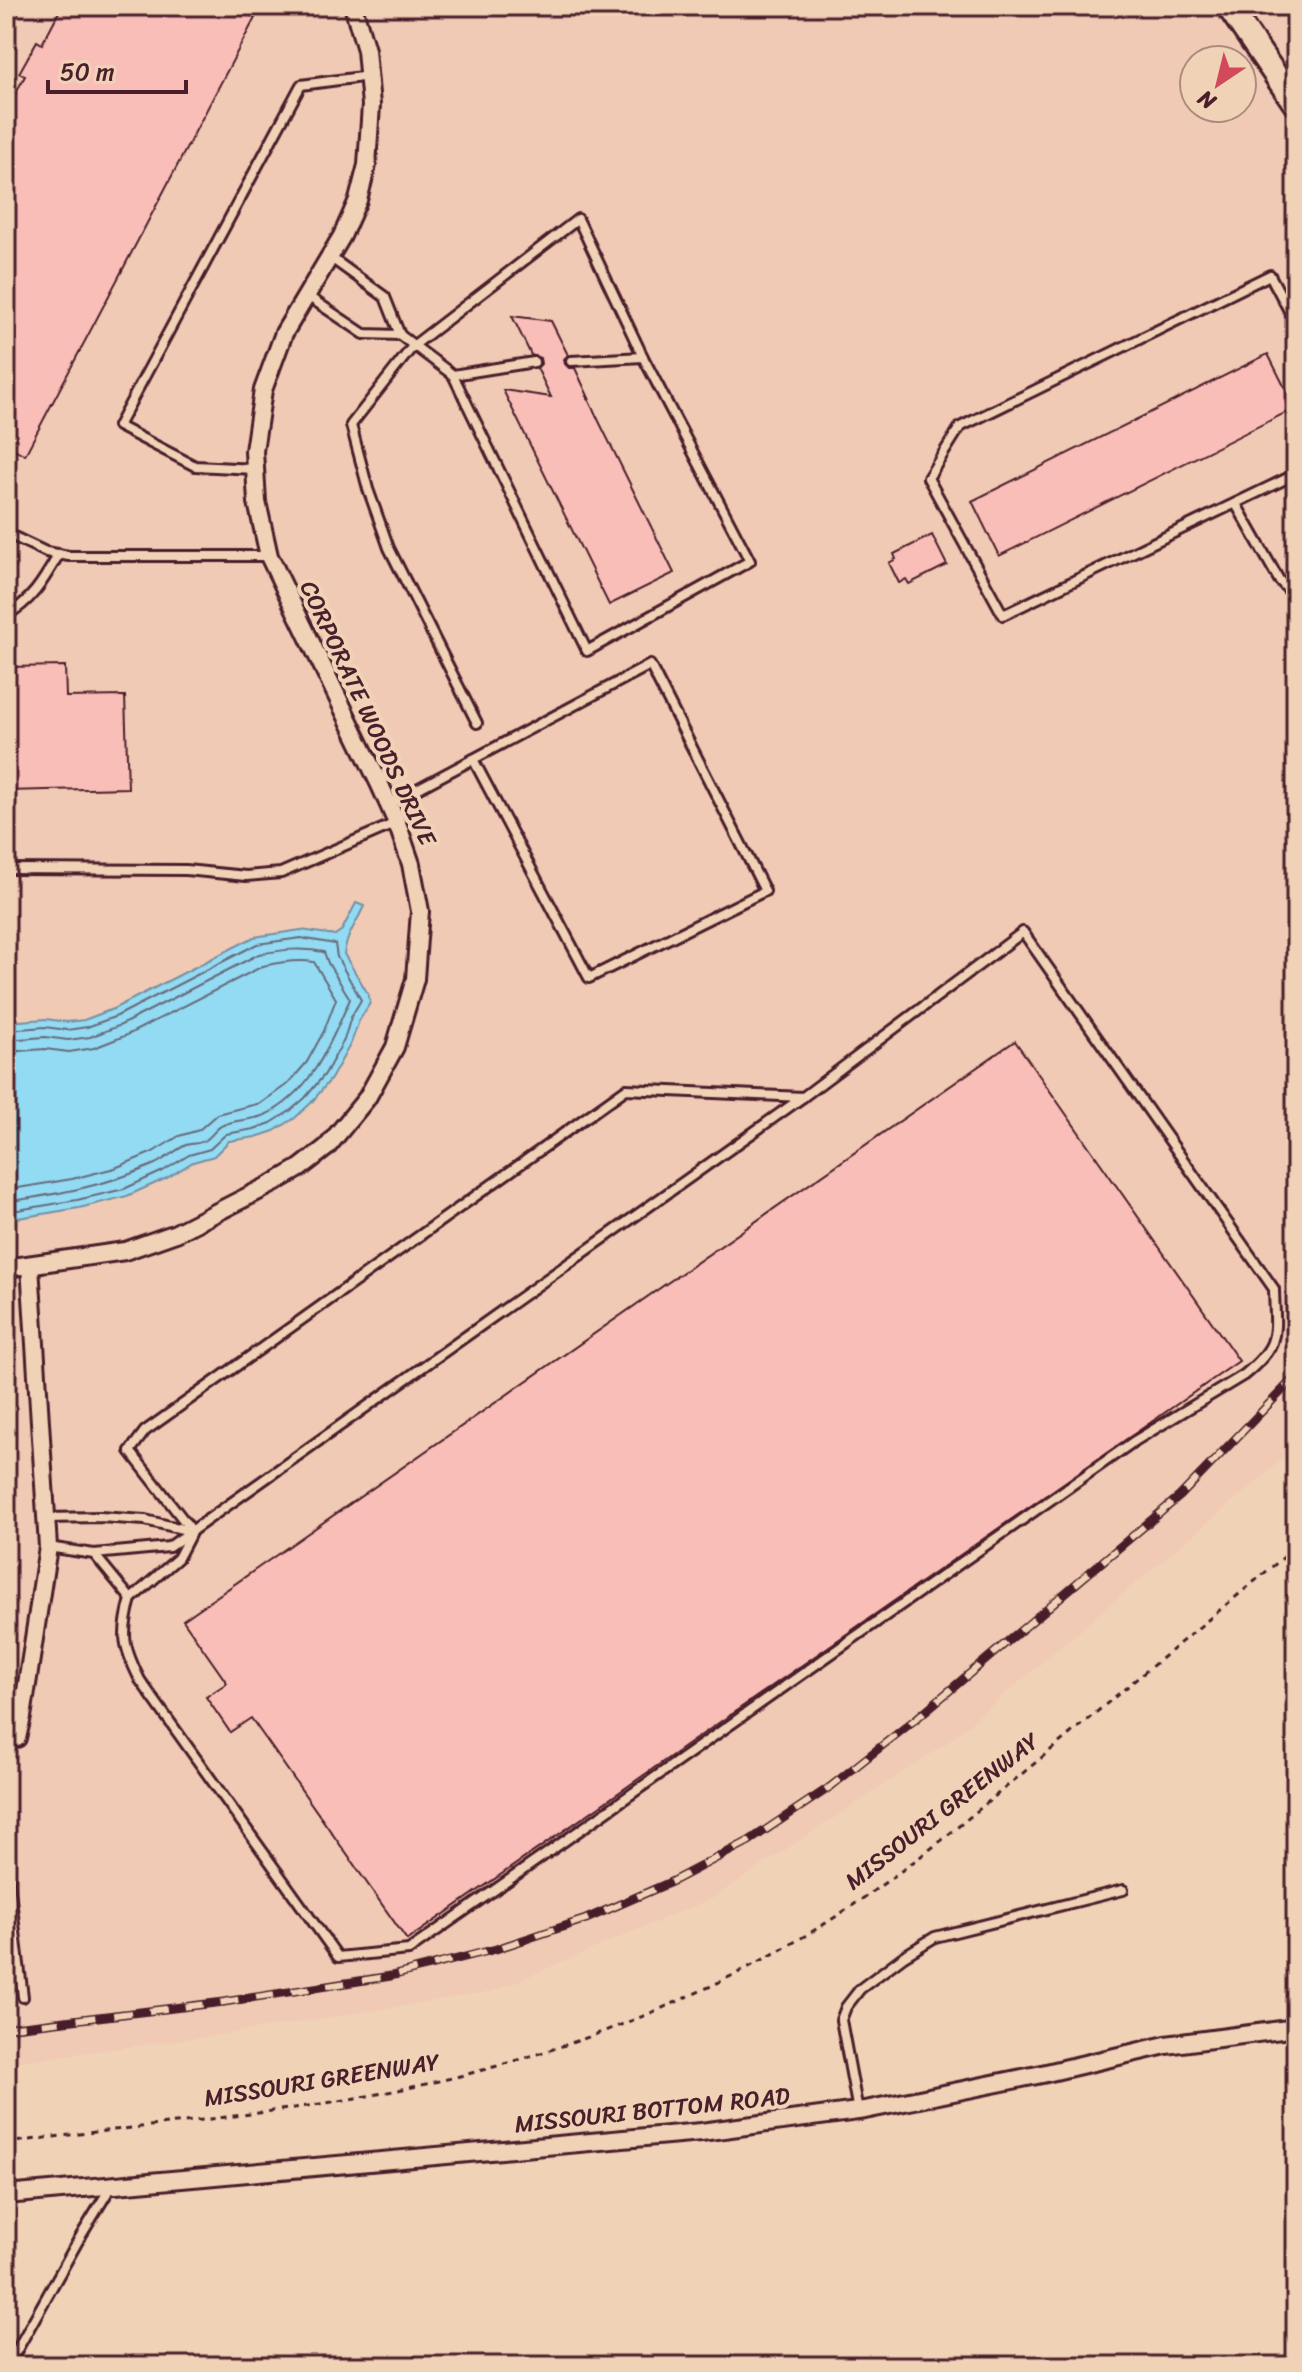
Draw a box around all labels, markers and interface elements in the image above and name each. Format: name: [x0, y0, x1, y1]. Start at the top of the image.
scale bar: [48, 44, 186, 94]
north arrow: [1178, 44, 1258, 124]
text: 50 m: [60, 51, 115, 93]
text: N: [1189, 79, 1225, 121]
street label: CORPORATE WOODS DRIVE: [288, 573, 449, 854]
street label: MISSOURI GREENWAY: [835, 1721, 1049, 1901]
street label: MISSOURI GREENWAY: [201, 2041, 444, 2119]
street label: MISSOURI BOTTOM ROAD: [512, 2075, 792, 2145]

